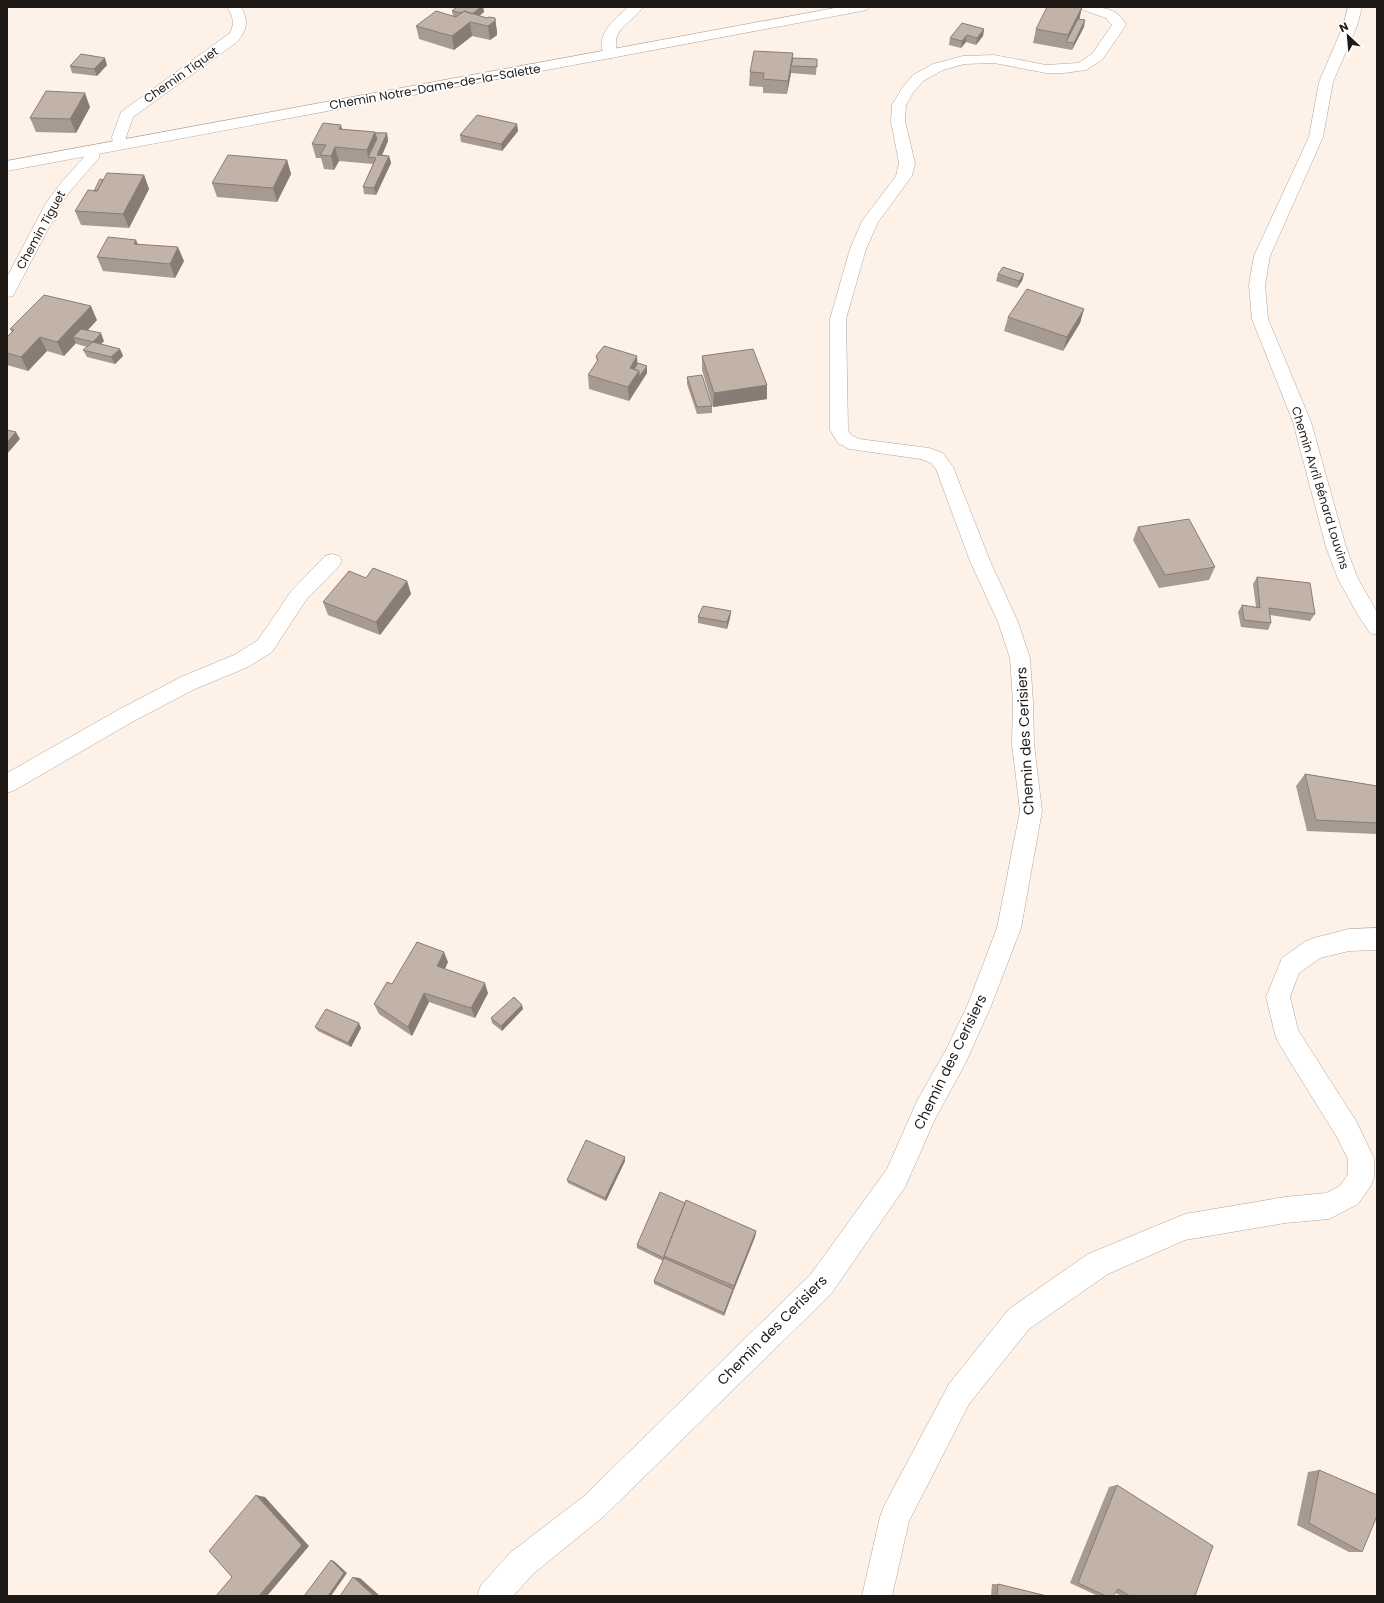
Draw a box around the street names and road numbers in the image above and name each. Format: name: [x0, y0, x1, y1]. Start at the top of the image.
street label: Chemin Tiquet: [140, 42, 221, 107]
street label: Chemin Notre-Dame-de-la-Salette: [328, 60, 542, 113]
street label: Chemin Tiguet: [12, 187, 69, 272]
street label: Chemin Avril Bénard Louvins: [1288, 404, 1353, 571]
street label: Chemin des Cerisiers: [1011, 666, 1039, 816]
street label: Chemin des Cerisiers: [909, 991, 991, 1133]
street label: Chemin des Cerisiers: [712, 1270, 832, 1390]

